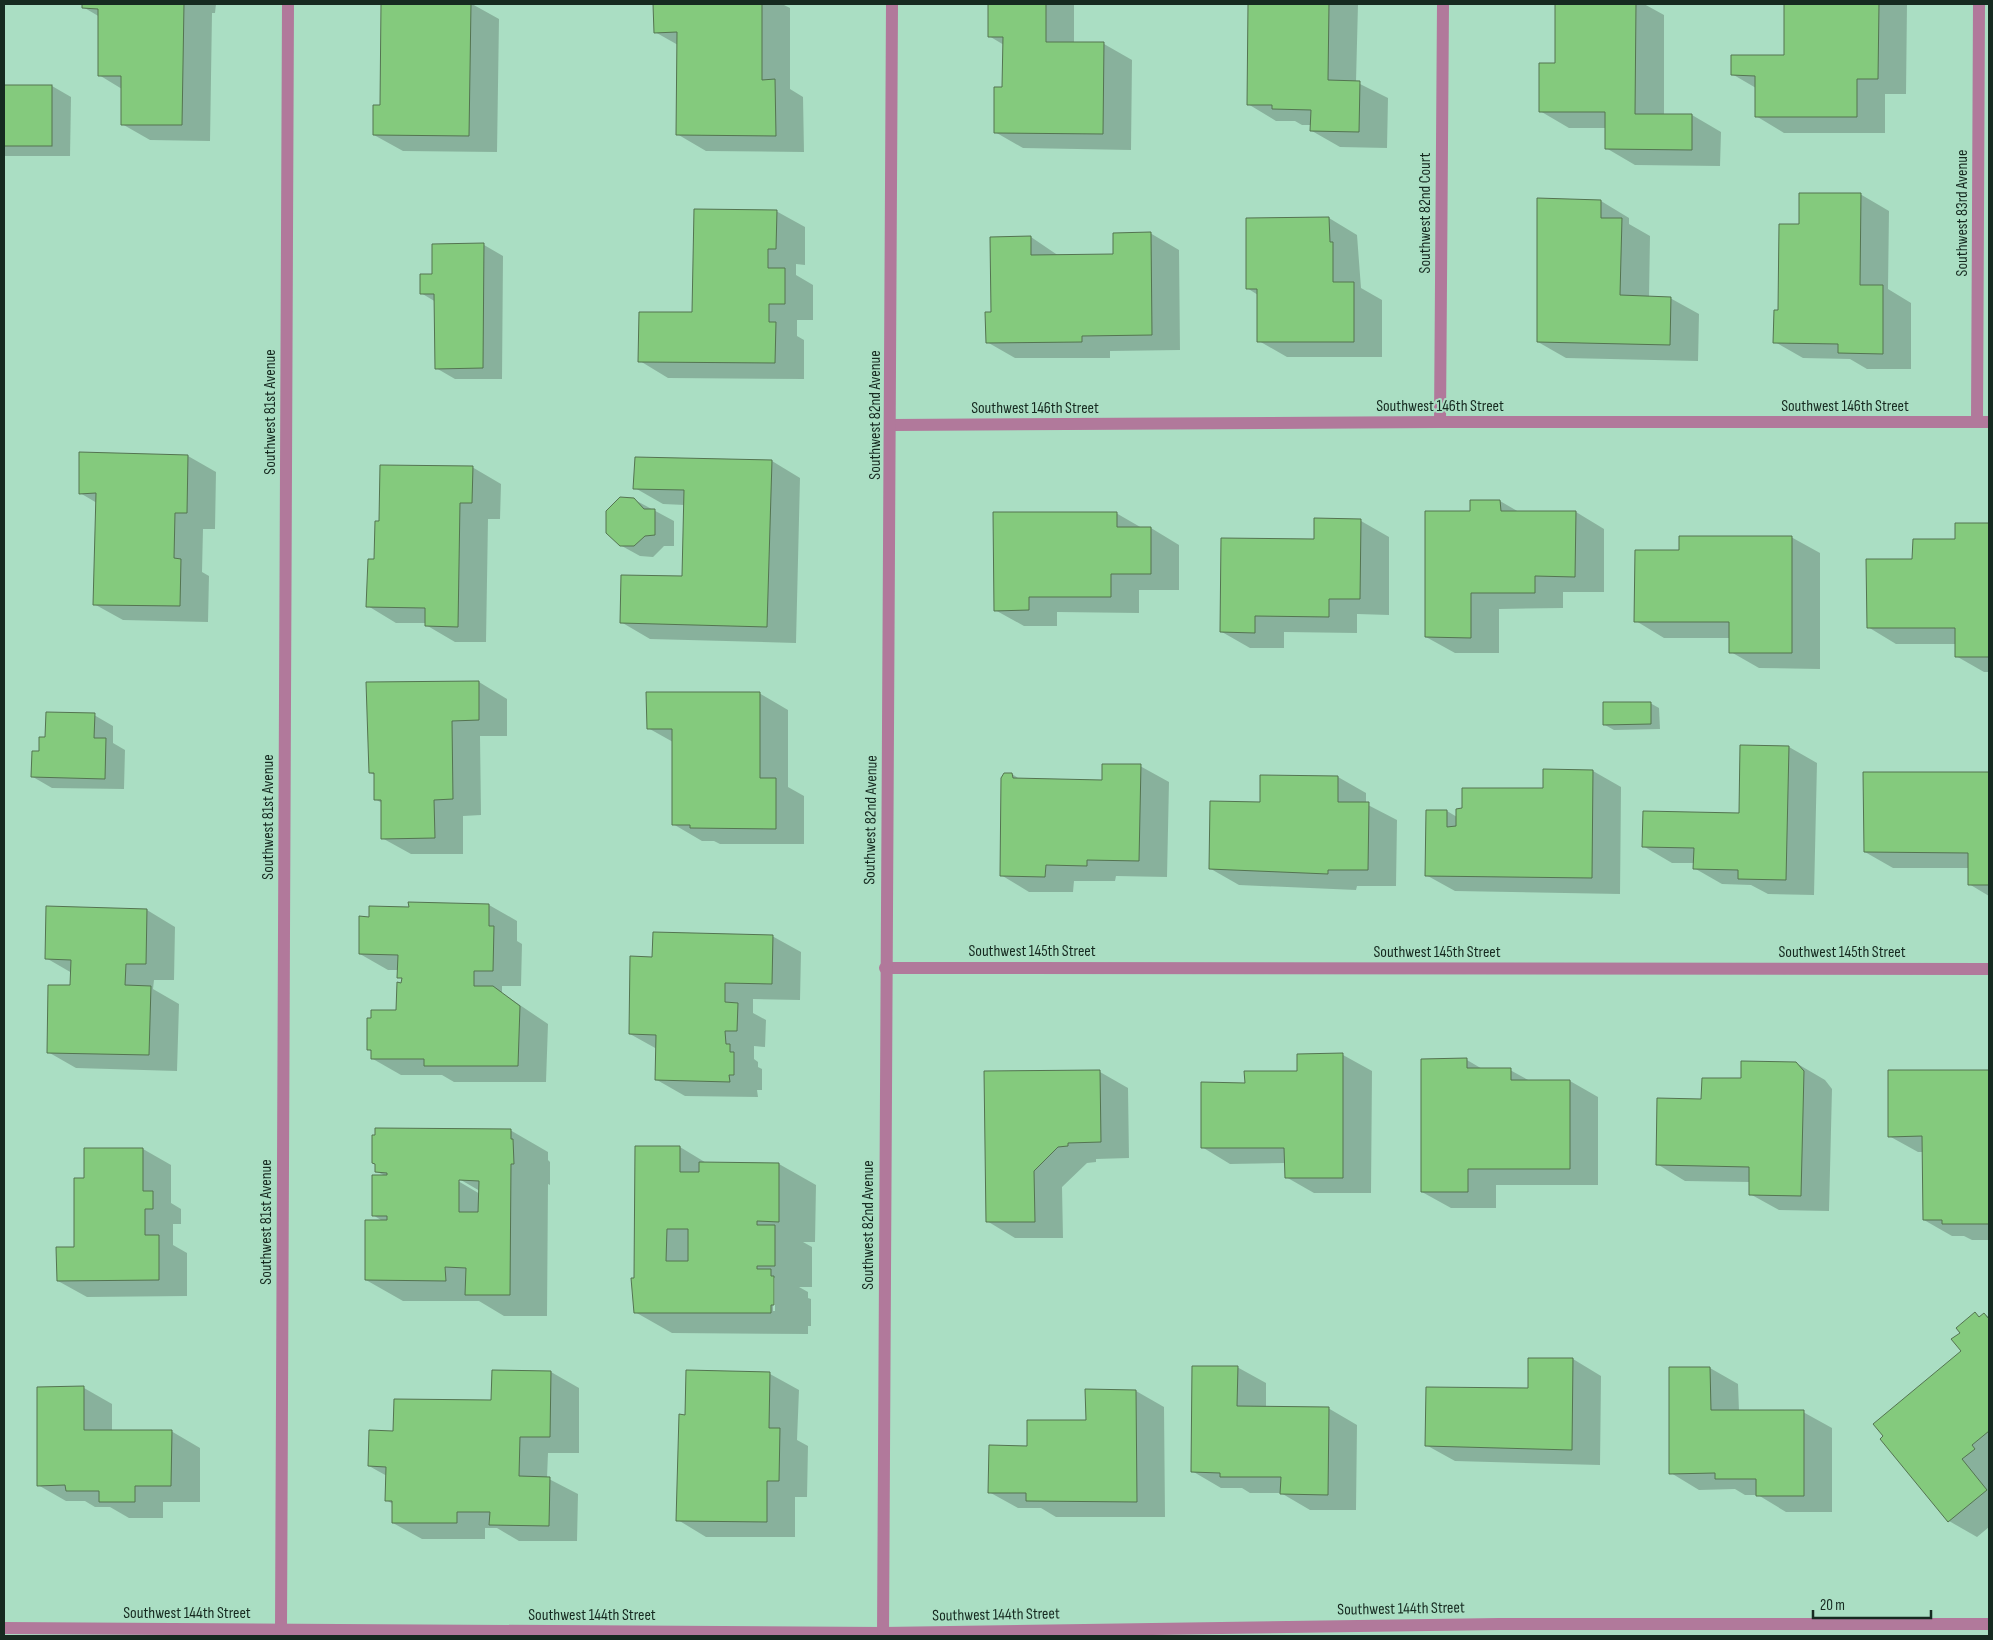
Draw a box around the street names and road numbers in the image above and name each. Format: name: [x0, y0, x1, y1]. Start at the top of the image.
street label: Southwest 83rd Avenue: [1953, 150, 1972, 276]
street label: Southwest 82nd Court: [1416, 152, 1435, 273]
street label: Southwest 81st Avenue: [261, 349, 280, 475]
street label: Southwest 82nd Avenue: [866, 350, 885, 480]
street label: Southwest 146th Street: [1376, 397, 1504, 416]
street label: Southwest 146th Street: [1781, 397, 1909, 416]
street label: Southwest 146th Street: [971, 399, 1099, 418]
street label: Southwest 81st Avenue: [259, 754, 278, 880]
street label: Southwest 82nd Avenue: [860, 755, 882, 885]
street label: Southwest 145th Street: [968, 942, 1096, 961]
street label: Southwest 145th Street: [1373, 943, 1501, 962]
street label: Southwest 145th Street: [1778, 943, 1906, 962]
street label: Southwest 81st Avenue: [257, 1159, 276, 1285]
street label: Southwest 82nd Avenue: [859, 1160, 878, 1290]
street label: Southwest 144th Street: [1337, 1598, 1465, 1620]
street label: Southwest 144th Street: [123, 1604, 251, 1623]
street label: Southwest 144th Street: [932, 1604, 1060, 1626]
street label: Southwest 144th Street: [528, 1606, 656, 1625]

